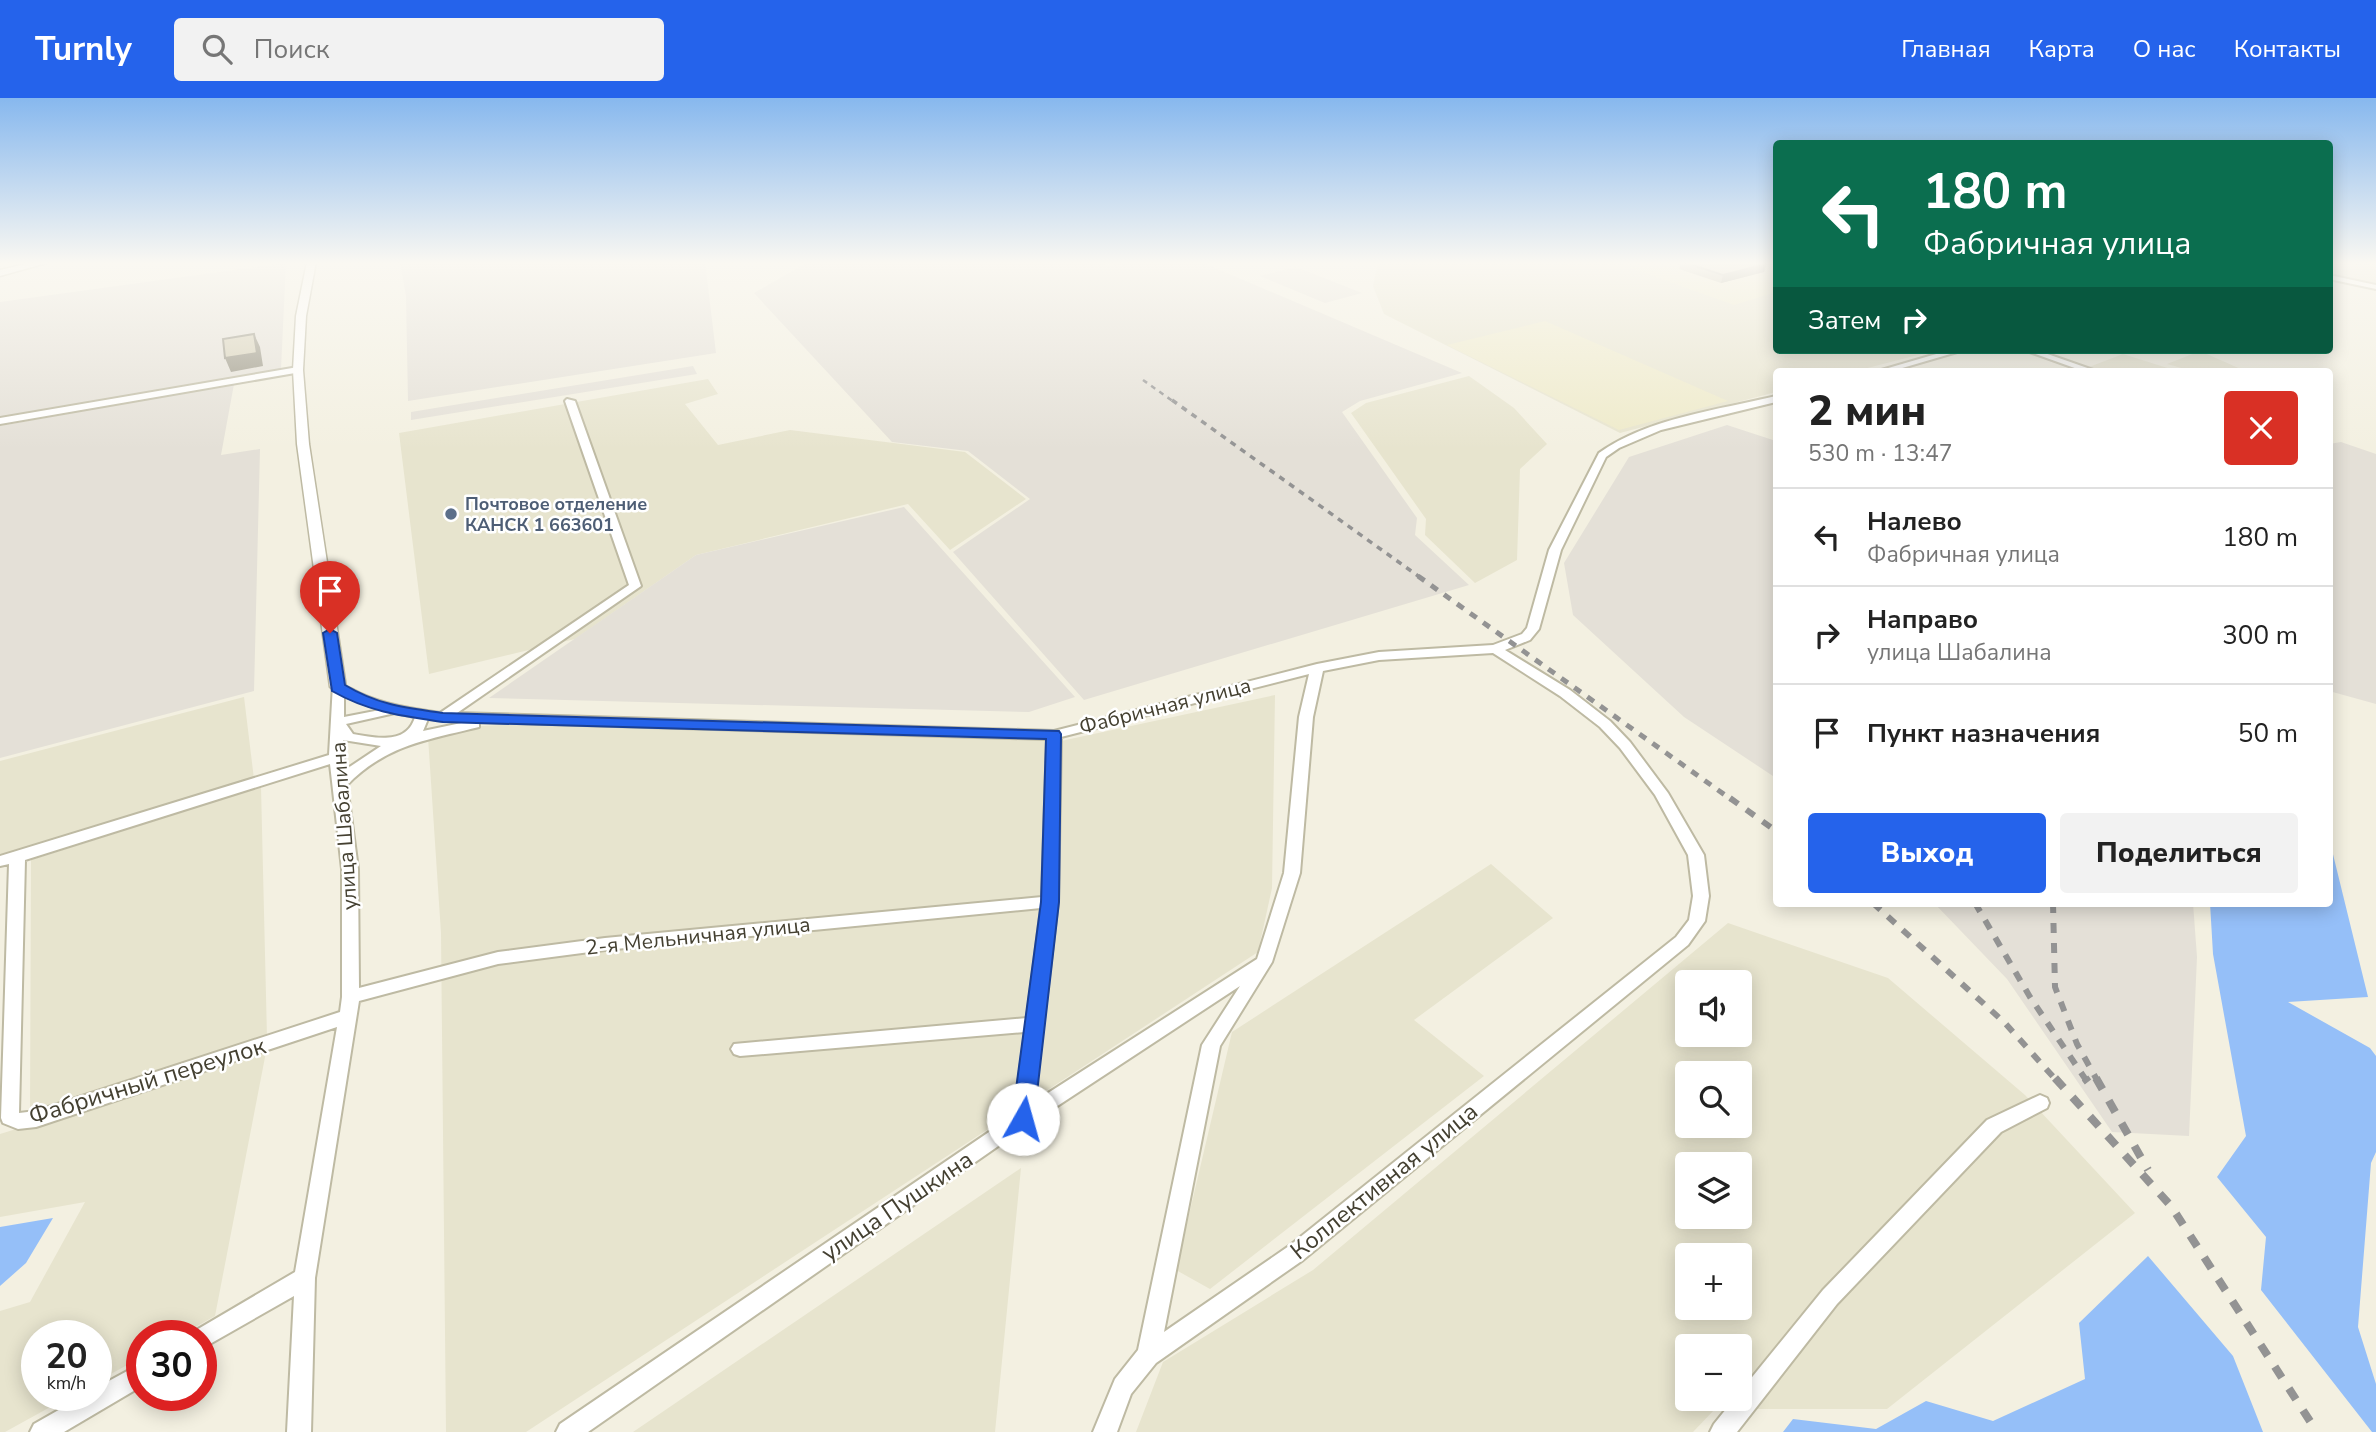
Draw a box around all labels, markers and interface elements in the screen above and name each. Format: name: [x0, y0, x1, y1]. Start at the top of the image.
search box: [174, 18, 664, 81]
text: Turnly: [35, 27, 132, 72]
icon: search: [198, 30, 236, 68]
text: Поиск: [254, 32, 329, 67]
text: Главная: [1901, 33, 1991, 65]
text: Карта: [2029, 33, 2095, 65]
text: О нас: [2133, 33, 2196, 65]
text: Контакты: [2234, 33, 2341, 65]
text: 180 m: [1923, 158, 2067, 225]
icon: left: [1808, 168, 1899, 259]
text: Фабричная улица: [1923, 222, 2191, 265]
icon: right: [1895, 301, 1933, 339]
text: Затем: [1808, 303, 1881, 338]
text: 2 мин: [1808, 383, 1926, 440]
button: close: [2224, 391, 2298, 465]
text: 530 m · 13:47: [1808, 438, 1953, 469]
place label: Почтовое отделение КАНСК 1 663601: [465, 492, 647, 537]
text: Налево: [1867, 504, 1962, 539]
marker: Почтовое отделение КАНСК 1 663601: [443, 506, 459, 522]
icon: left: [1808, 518, 1846, 556]
text: 180 m: [2222, 520, 2298, 555]
text: Фабричная улица: [1867, 539, 2060, 570]
pin: [300, 561, 360, 633]
icon: arrive: [311, 572, 349, 610]
text: Направо: [1867, 602, 1978, 637]
icon: right: [1808, 616, 1846, 654]
text: 300 m: [2222, 618, 2298, 653]
text: улица Шабалина: [1867, 637, 2052, 668]
street label: Фабричная улица: [1076, 671, 1254, 741]
icon: arrive: [1808, 714, 1846, 752]
text: Пункт назначения: [1867, 716, 2100, 751]
text: 50 m: [2238, 716, 2298, 751]
street label: улица Шабалина: [324, 741, 364, 911]
button: Выход: [1808, 813, 2046, 893]
button: Поделиться: [2060, 813, 2298, 893]
street label: 2-я Мельничная улица: [584, 910, 812, 962]
map controls: [1675, 970, 1752, 1411]
button: sound: [1675, 970, 1752, 1047]
street label: Фабричный переулок: [25, 1030, 270, 1132]
button: search: [1675, 1061, 1752, 1138]
position arrow: [986, 1082, 1060, 1156]
street label: Коллективная улица: [1284, 1095, 1484, 1267]
street label: улица Пушкина: [815, 1143, 979, 1269]
button: layers: [1675, 1152, 1752, 1229]
button: +: [1675, 1243, 1752, 1320]
speed limit sign: 30: [126, 1320, 217, 1411]
text: 20: [45, 1333, 88, 1380]
button: −: [1675, 1334, 1752, 1411]
text: km/h: [47, 1371, 86, 1395]

